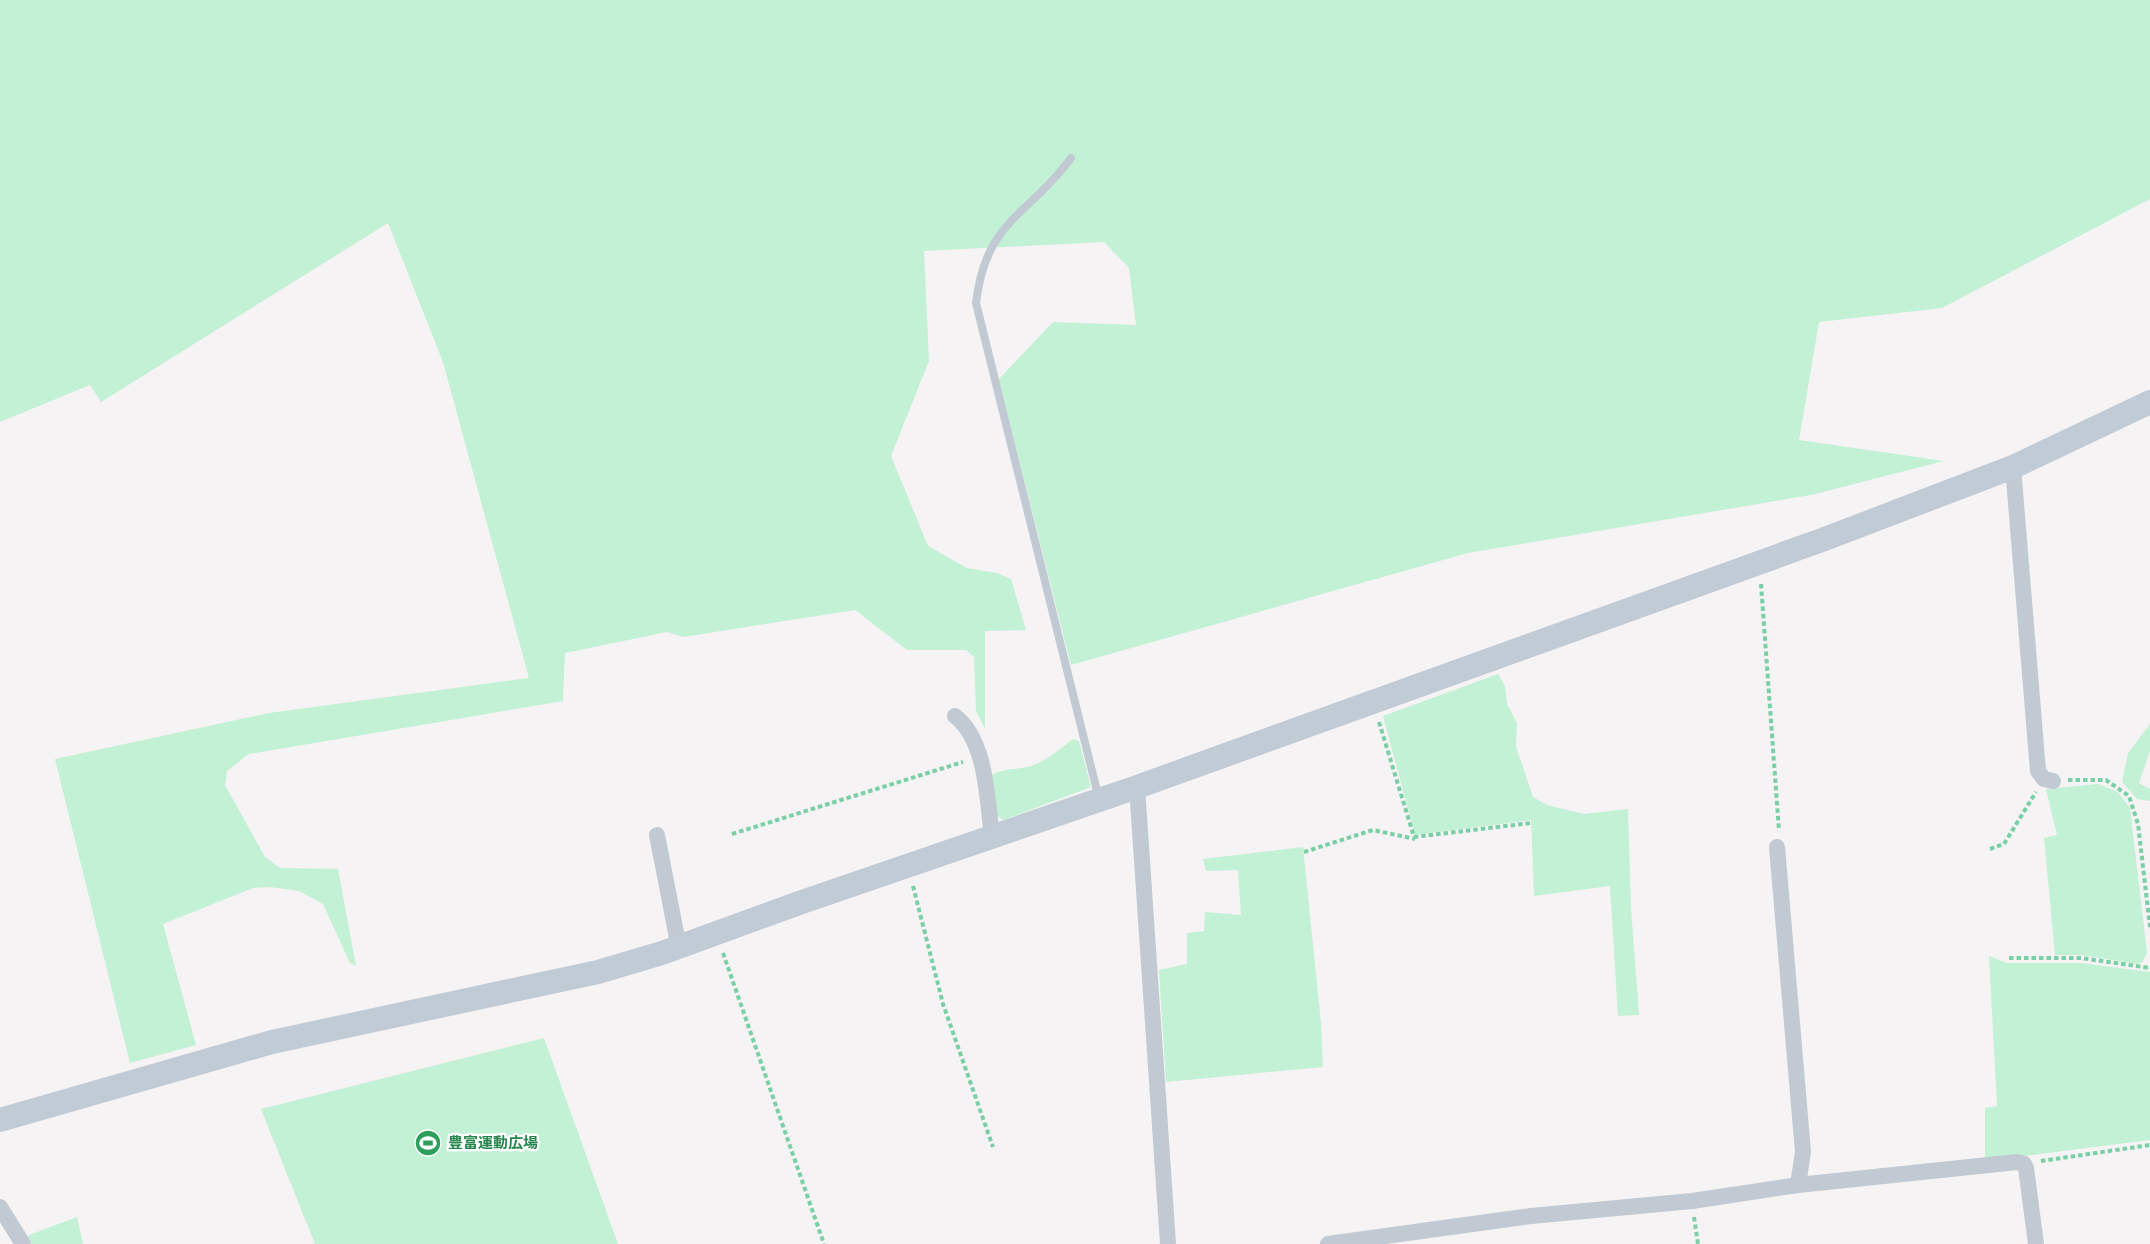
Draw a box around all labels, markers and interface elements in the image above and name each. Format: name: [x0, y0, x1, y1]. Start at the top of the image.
sports icon: 豊富運動広場: [413, 1128, 443, 1158]
place label: 豊富運動広場: [448, 1132, 538, 1153]

